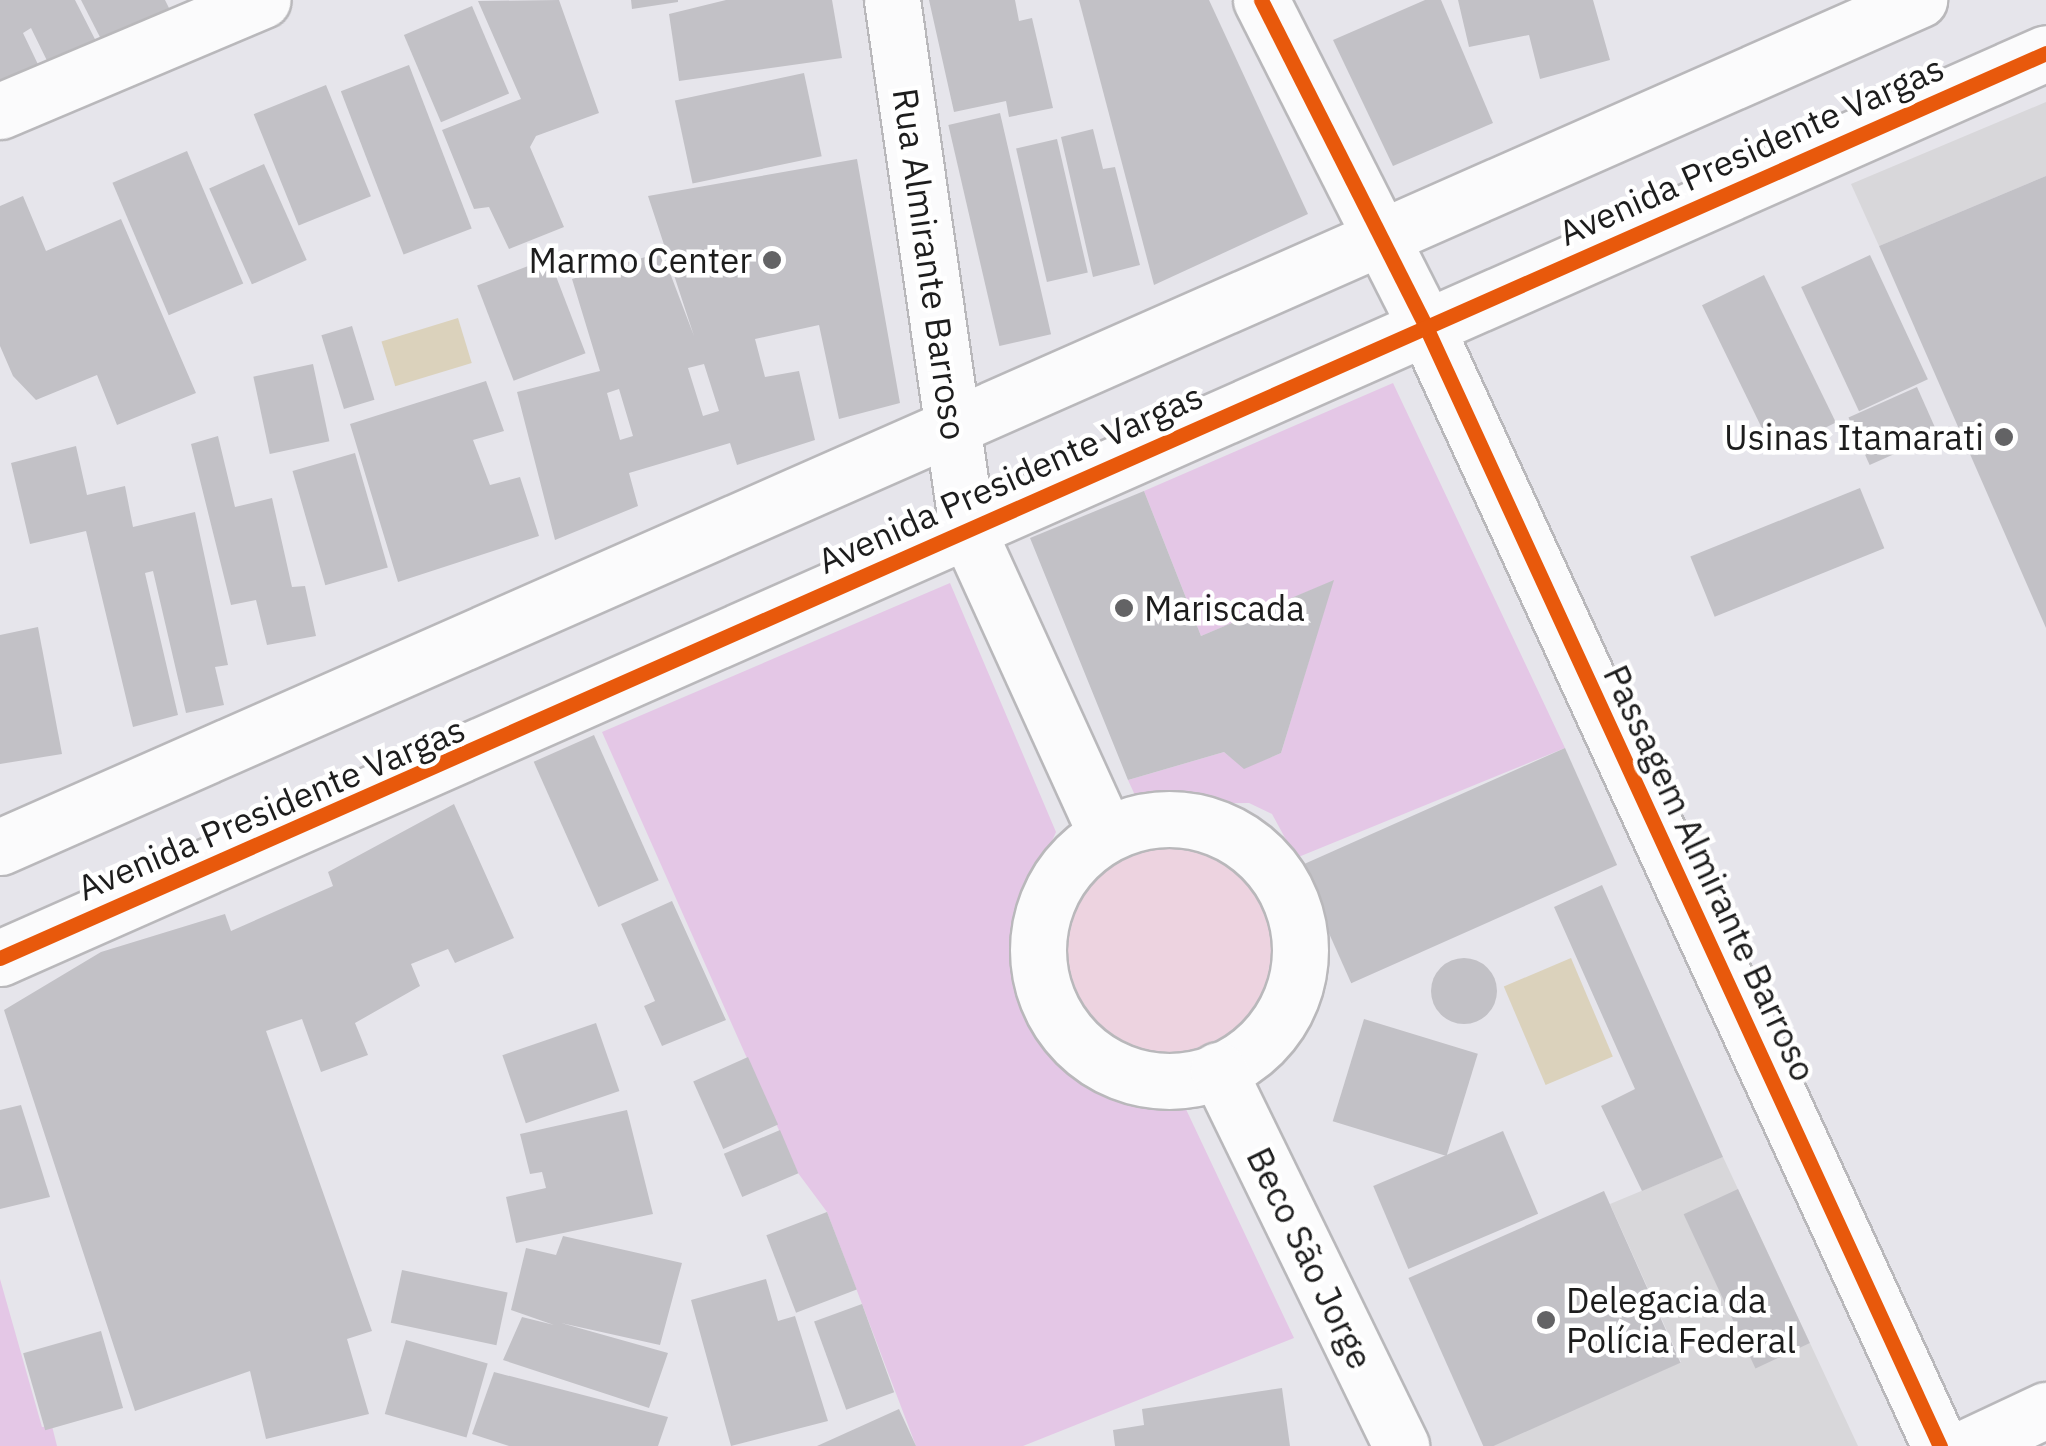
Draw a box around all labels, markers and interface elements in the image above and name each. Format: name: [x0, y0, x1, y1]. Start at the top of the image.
street label: Avenida Presidente Vargas: [1552, 46, 1950, 254]
street label: Rua Almirante Barroso: [885, 85, 975, 443]
place label: Marmo Center: [529, 239, 752, 281]
marker: Marmo Center: [761, 249, 783, 271]
street label: Avenida Presidente Vargas: [811, 374, 1209, 582]
place label: Usinas Itamarati: [1724, 416, 1984, 458]
marker: Usinas Itamarati: [1993, 426, 2015, 448]
place label: Mariscada: [1144, 587, 1305, 629]
marker: Mariscada: [1113, 597, 1135, 619]
street label: Passagem Almirante Barroso: [1595, 658, 1825, 1088]
street label: Avenida Presidente Vargas: [71, 707, 471, 909]
street label: Beco São Jorge: [1238, 1140, 1382, 1376]
place label: Delegacia da Polícia Federal: [1566, 1279, 1796, 1361]
marker: Delegacia da Polícia Federal: [1535, 1309, 1557, 1331]

